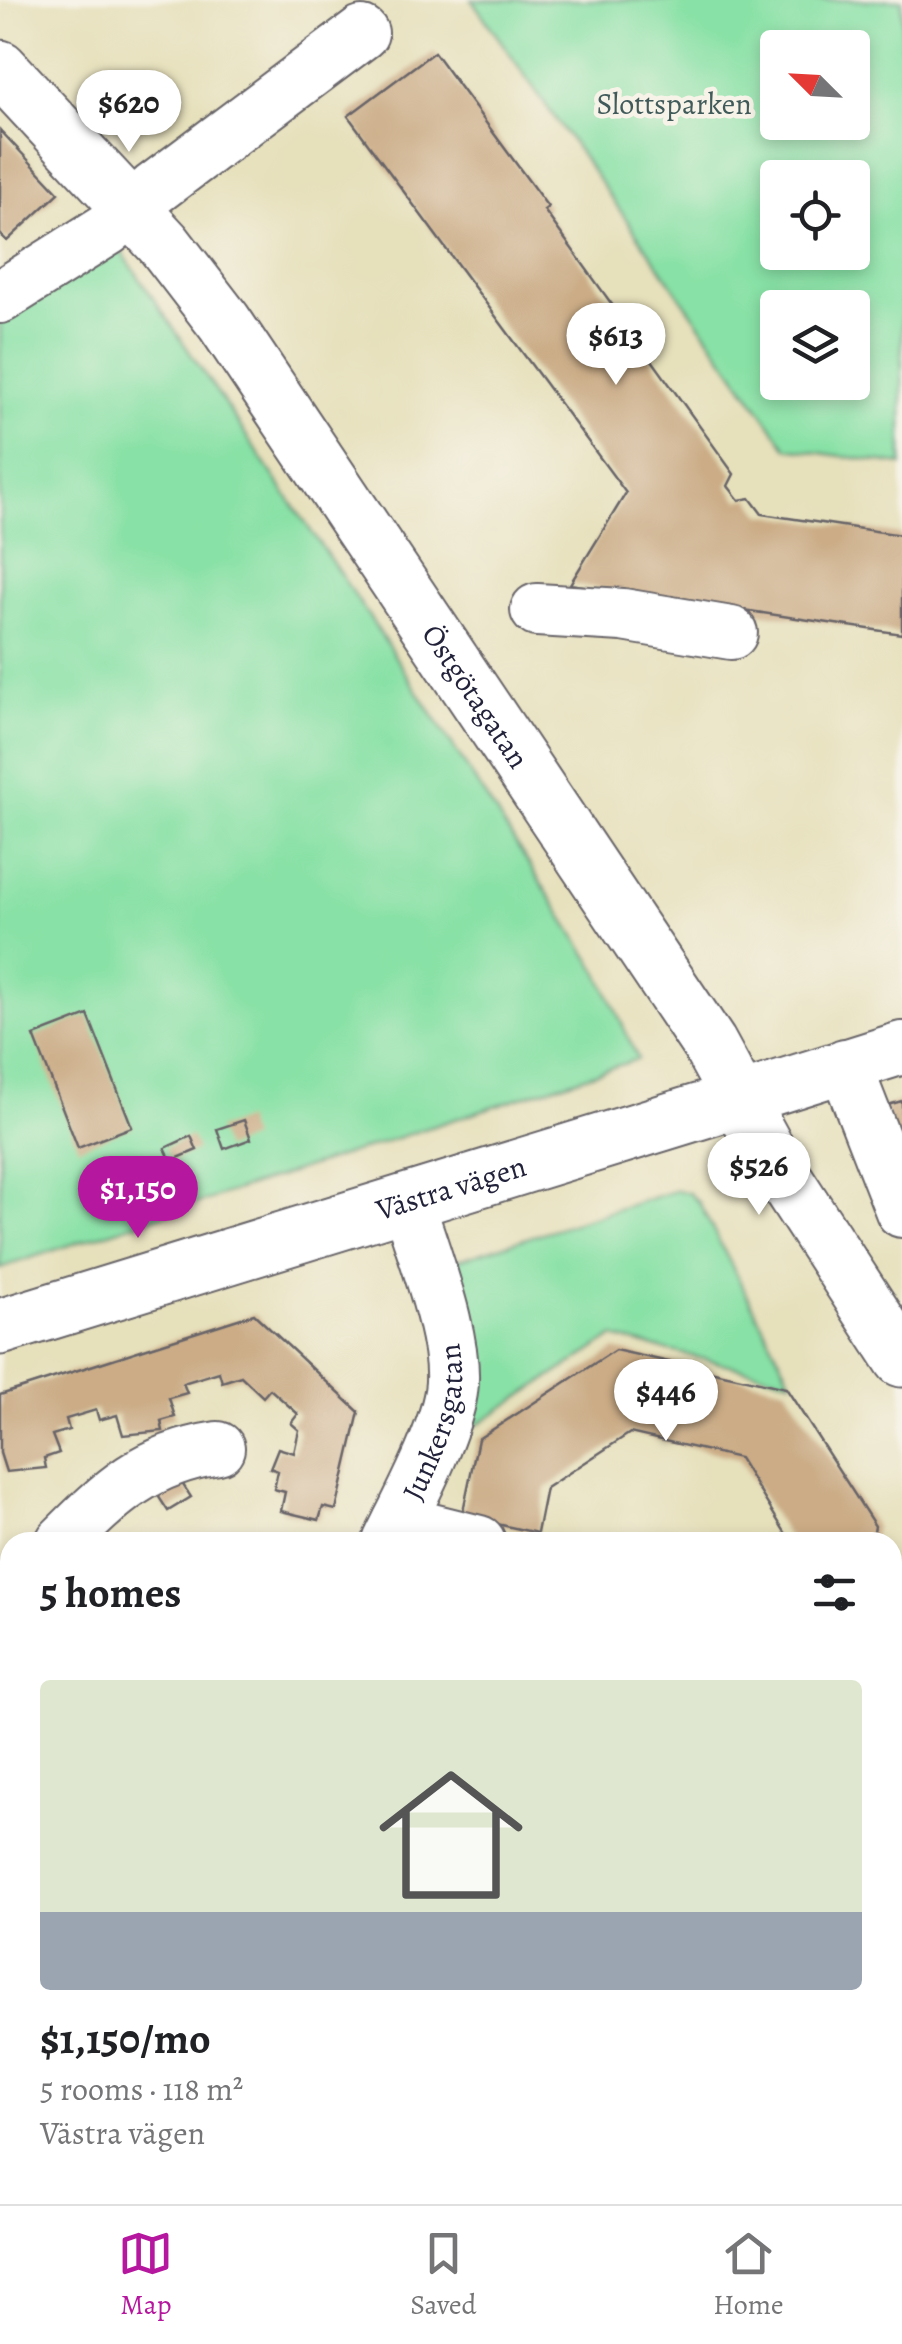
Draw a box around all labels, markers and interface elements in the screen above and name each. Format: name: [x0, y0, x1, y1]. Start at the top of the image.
north arrow: [760, 30, 870, 140]
map controls: [760, 30, 870, 400]
pin: $620: [70, 70, 188, 155]
text: $620: [98, 80, 160, 124]
park label: Slottsparken: [596, 84, 752, 124]
button: locate: [760, 160, 870, 270]
button: layers: [760, 290, 870, 400]
pin: $613: [557, 303, 675, 388]
text: $613: [588, 313, 644, 357]
street label: Östgötagatan: [413, 617, 538, 776]
pin: $526: [700, 1133, 818, 1218]
text: $526: [730, 1143, 788, 1187]
street label: Västra vägen: [370, 1146, 531, 1230]
pin: $1,150: [57, 1156, 219, 1241]
text: $1,150: [100, 1166, 176, 1210]
street label: Junkersgatan: [393, 1341, 472, 1507]
pin: $446: [607, 1359, 725, 1444]
text: $446: [636, 1369, 696, 1413]
text: 5 homes: [40, 1564, 181, 1621]
icon: filters: [807, 1565, 862, 1620]
icon: home: [361, 1745, 541, 1925]
text: $1,150/mo: [40, 2010, 211, 2067]
text: 5 rooms · 118 m²: [40, 2067, 243, 2111]
text: Västra vägen: [40, 2111, 205, 2155]
tab: Map: [118, 2226, 173, 2324]
tab: Saved: [410, 2226, 477, 2324]
tab: Home: [713, 2226, 784, 2324]

